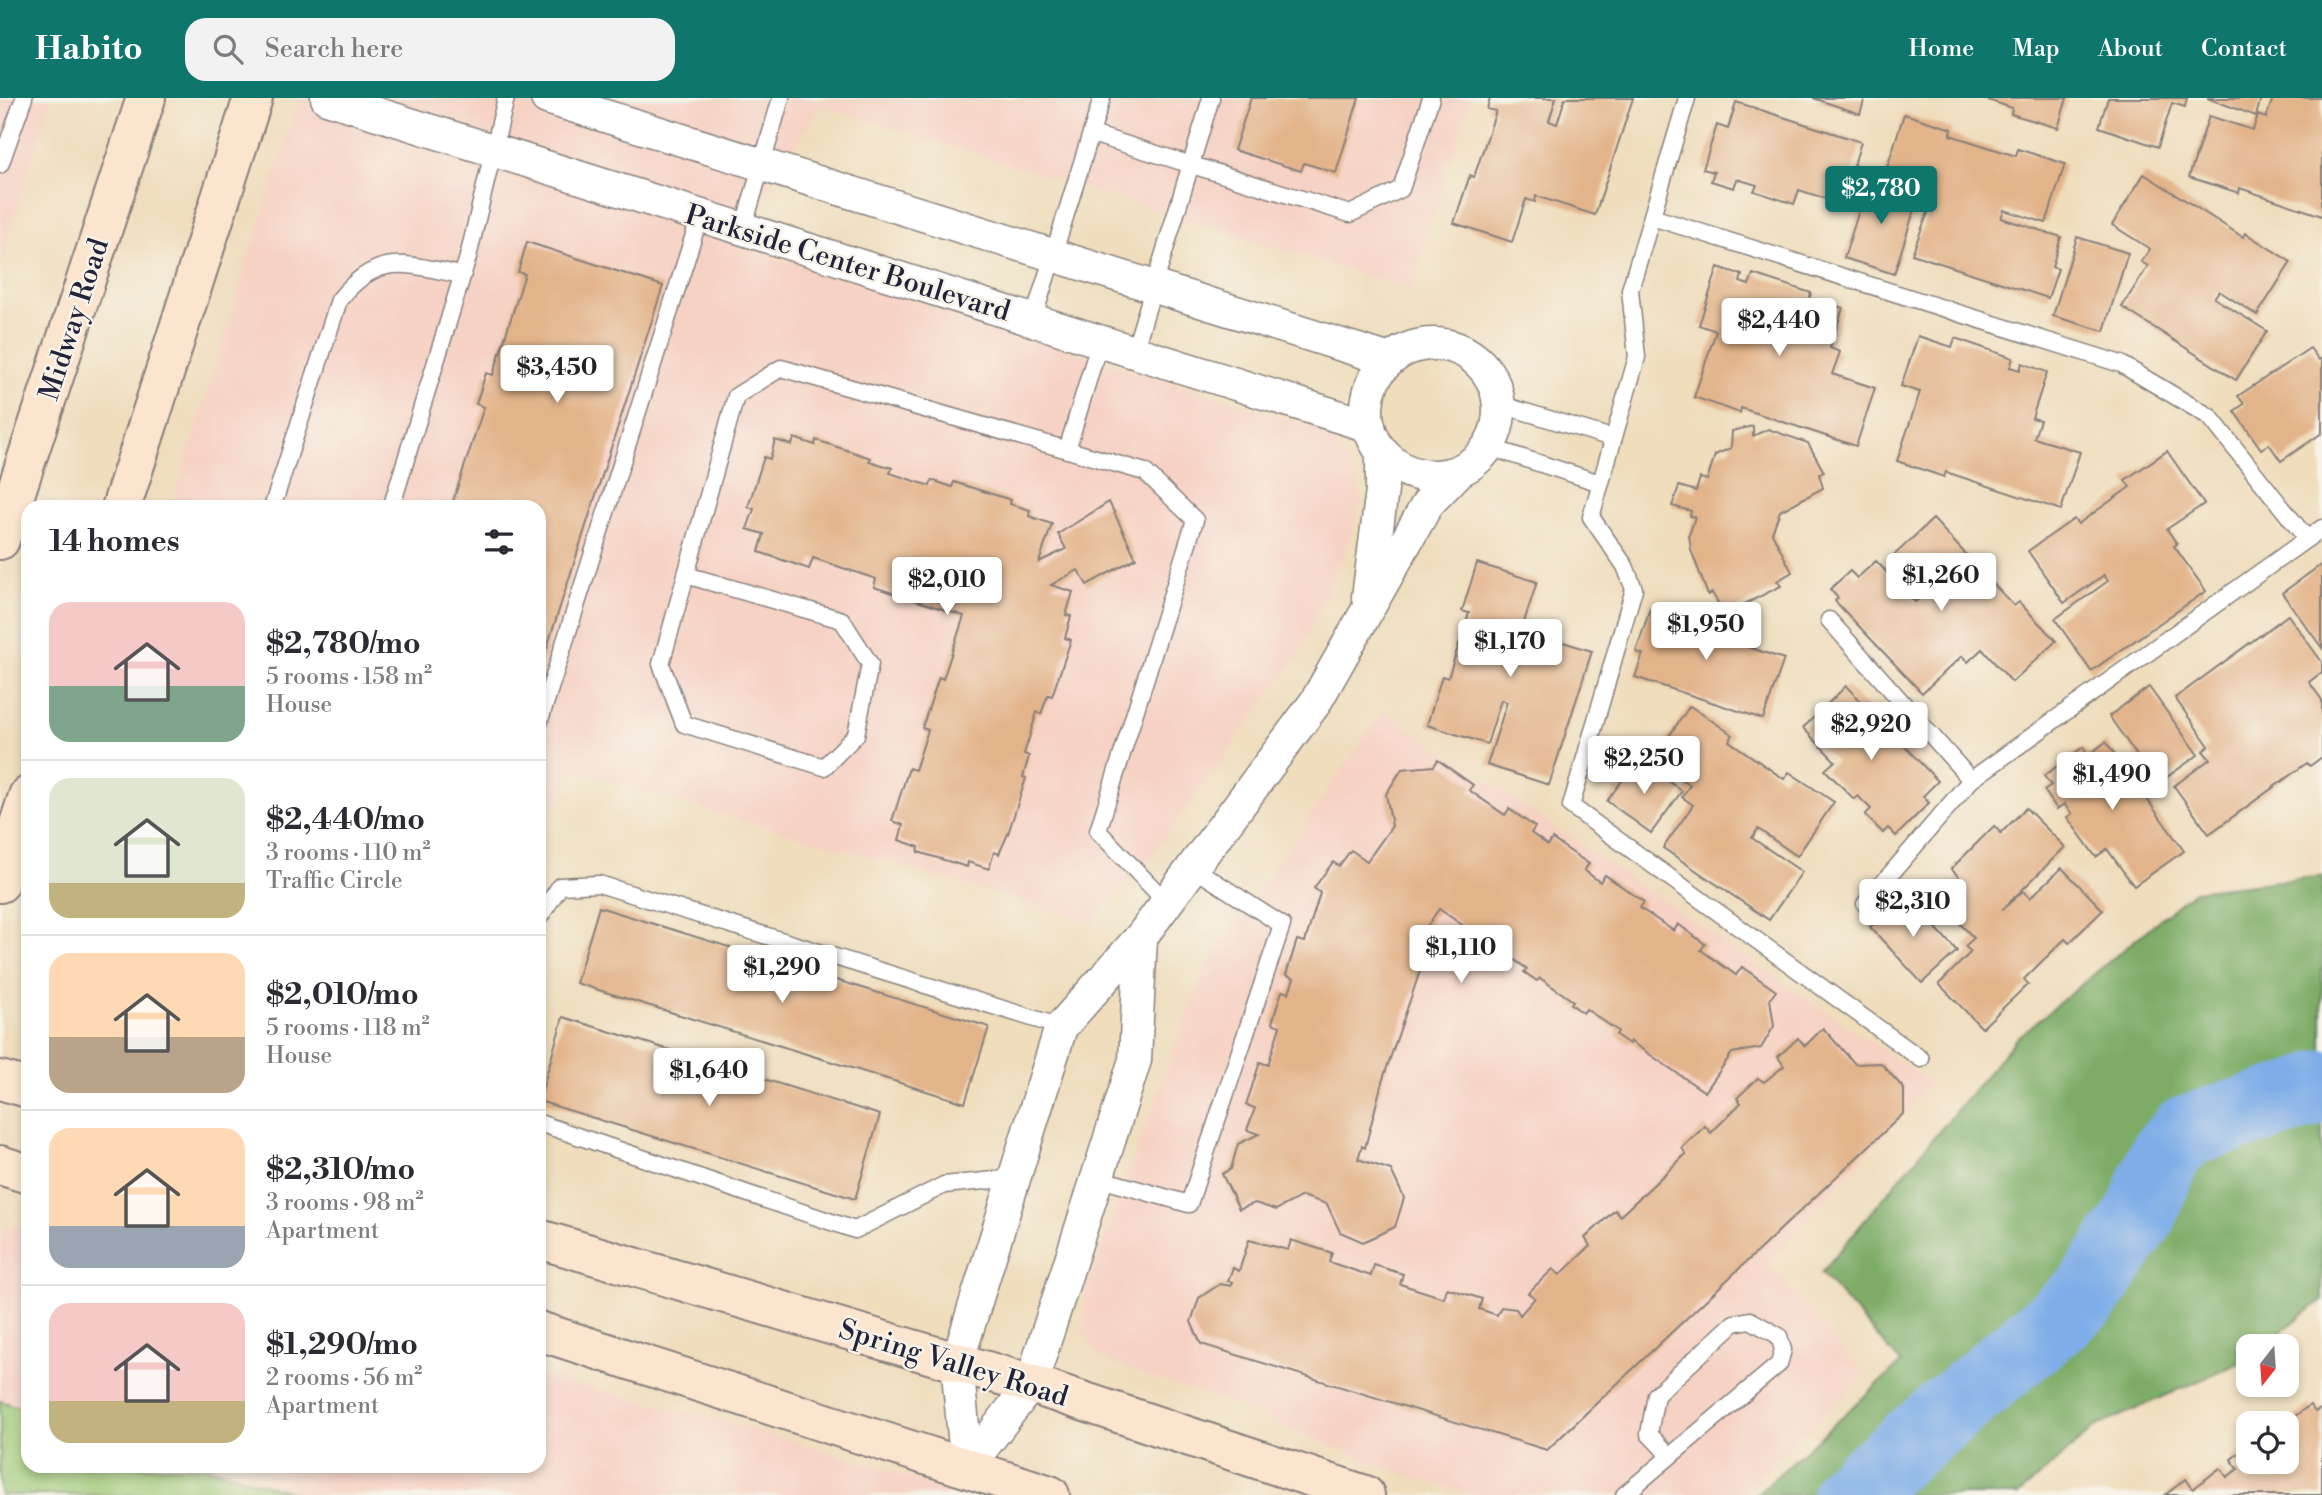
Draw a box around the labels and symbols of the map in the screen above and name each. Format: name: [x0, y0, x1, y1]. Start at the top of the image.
pin: $2,780: [1824, 166, 1938, 226]
street label: Parkside Center Boulevard: [681, 197, 1014, 330]
street label: Midway Road: [32, 234, 117, 405]
pin: $2,440: [1722, 299, 1836, 358]
pin: $3,450: [500, 345, 614, 405]
pin: $1,260: [1884, 554, 1998, 613]
pin: $2,010: [890, 558, 1004, 617]
pin: $1,950: [1649, 602, 1763, 662]
pin: $1,170: [1453, 620, 1567, 679]
pin: $2,920: [1814, 702, 1928, 762]
pin: $2,250: [1587, 736, 1701, 796]
pin: $1,490: [2055, 752, 2169, 812]
pin: $2,310: [1856, 880, 1970, 939]
pin: $1,110: [1404, 926, 1518, 985]
pin: $1,290: [725, 946, 839, 1005]
pin: $1,640: [652, 1048, 766, 1108]
street label: Spring Valley Road: [835, 1312, 1072, 1415]
north arrow: [2236, 1334, 2300, 1396]

